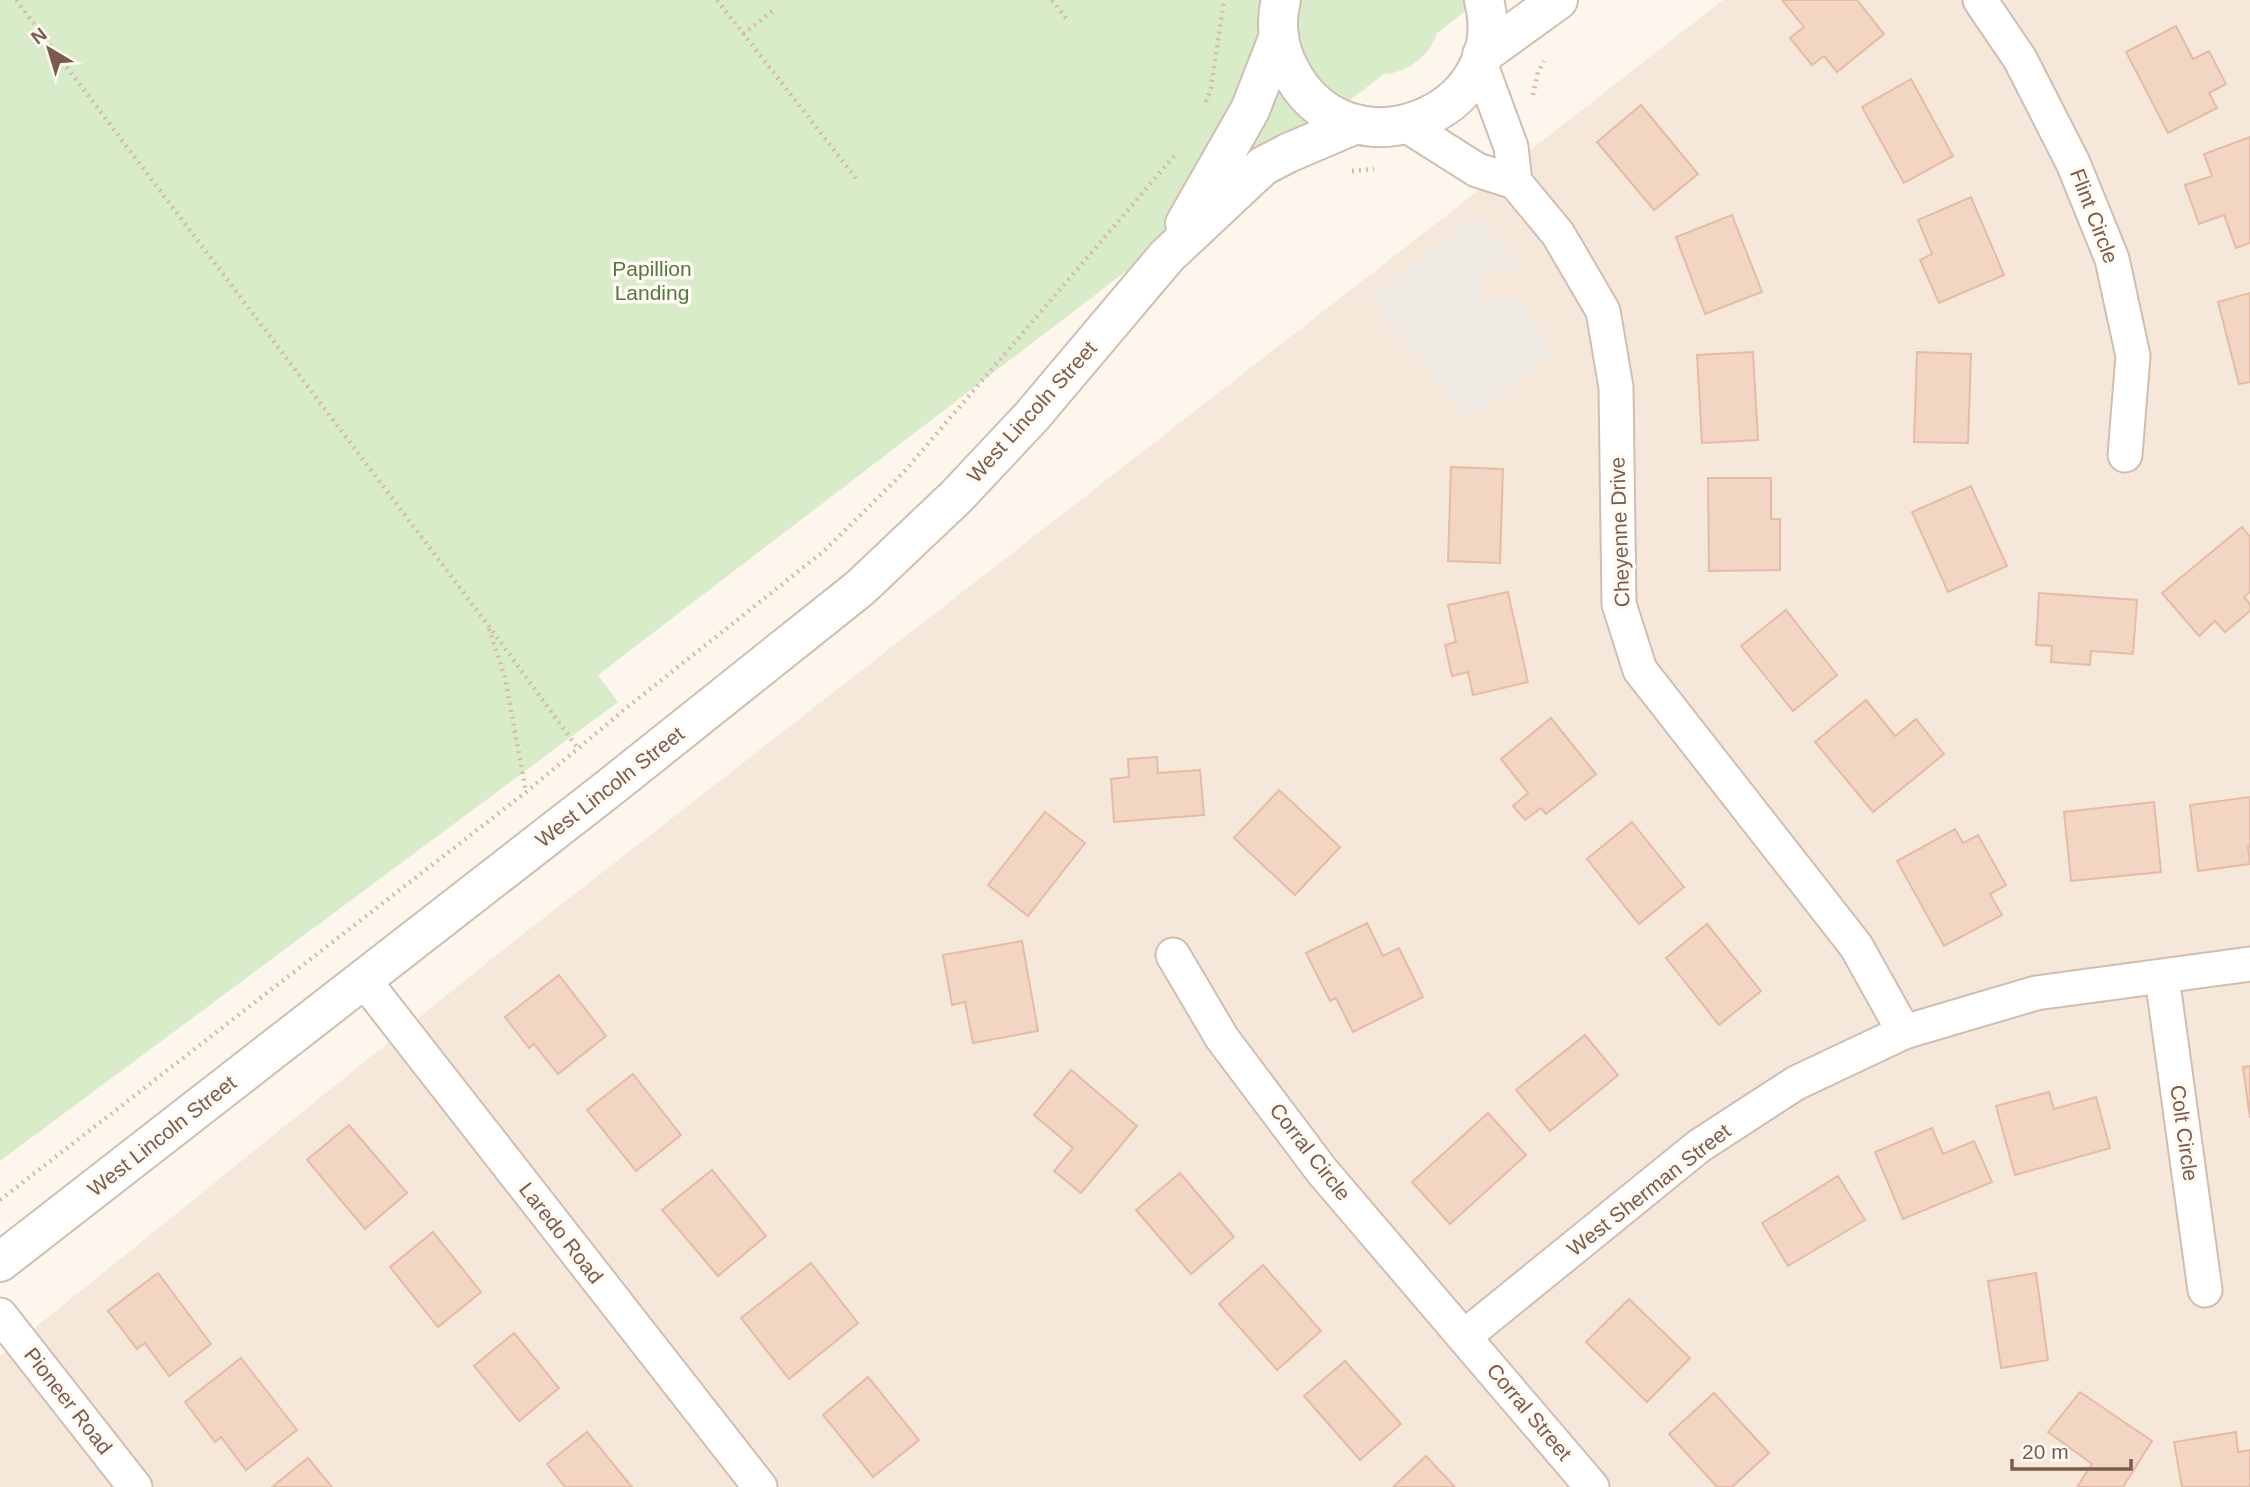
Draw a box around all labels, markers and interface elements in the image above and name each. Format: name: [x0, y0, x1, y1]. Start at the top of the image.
north arrow: [14, 14, 84, 84]
text: N: [27, 23, 51, 48]
street label: Flint Circle: [2066, 165, 2123, 266]
park label: Papillion Landing: [612, 257, 692, 304]
street label: West Lincoln Street: [962, 336, 1101, 487]
street label: Cheyenne Drive: [1605, 456, 1634, 608]
street label: West Lincoln Street: [531, 722, 688, 852]
street label: West Lincoln Street: [83, 1071, 240, 1201]
street label: Colt Circle: [2166, 1083, 2203, 1182]
street label: Corral Circle: [1265, 1099, 1355, 1205]
street label: West Sherman Street: [1563, 1119, 1735, 1260]
street label: Laredo Road: [515, 1178, 608, 1288]
street label: Pioneer Road: [20, 1343, 117, 1458]
street label: Corral Street: [1482, 1359, 1577, 1465]
scale bar: [2012, 1428, 2131, 1472]
text: 20 m: [2022, 1440, 2069, 1463]

